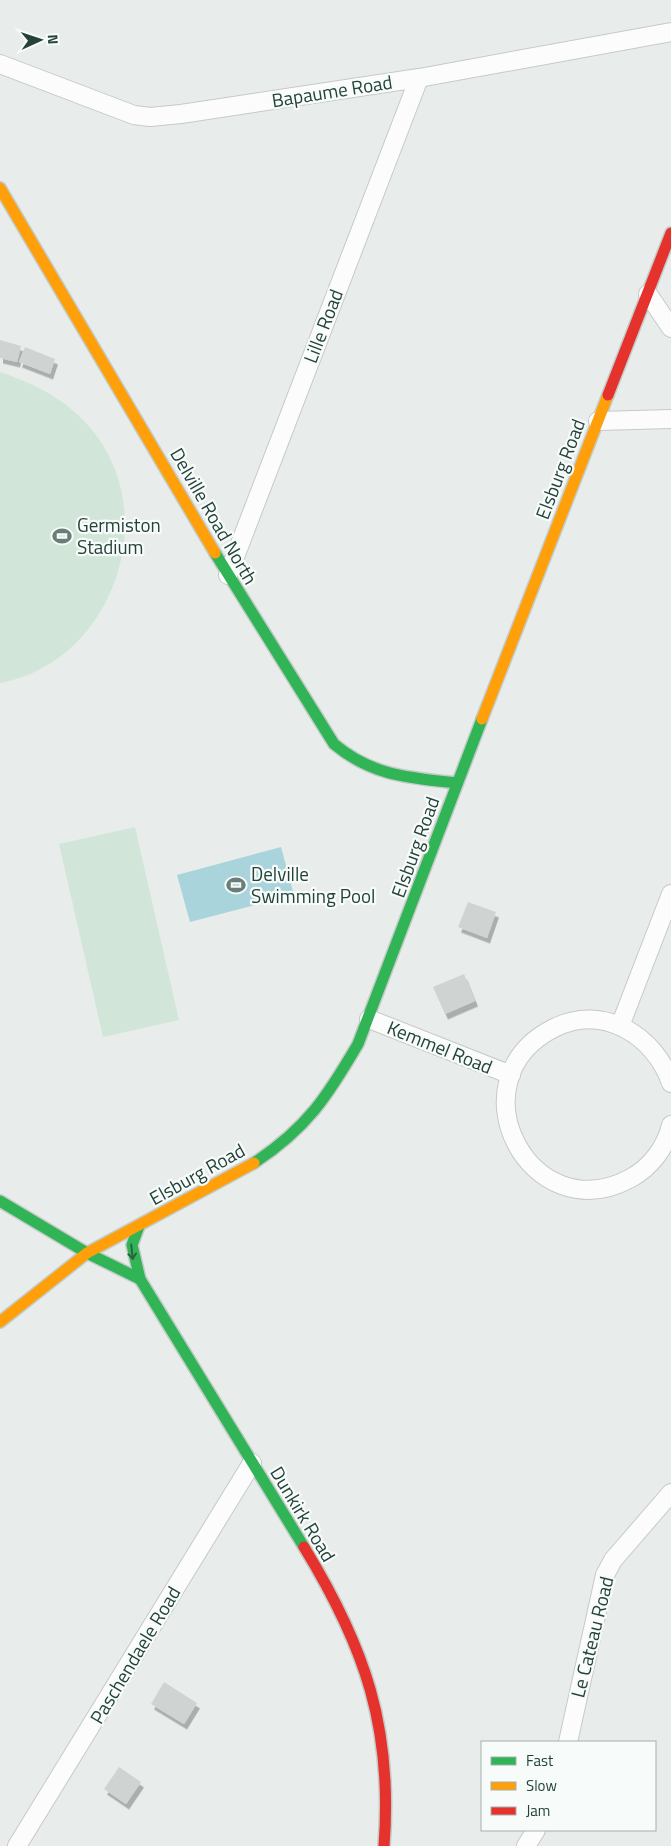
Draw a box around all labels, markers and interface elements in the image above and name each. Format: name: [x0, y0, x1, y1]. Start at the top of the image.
north arrow: [15, 15, 65, 65]
text: N: [43, 34, 64, 45]
street label: Bapaume Road: [270, 67, 394, 114]
street label: Lille Road: [295, 285, 350, 367]
street label: Elsburg Road: [527, 414, 592, 523]
street label: Delville Road North: [163, 442, 265, 590]
place label: Germiston Stadium: [77, 510, 161, 561]
sports icon: Germiston Stadium: [51, 525, 73, 547]
street label: Elsburg Road: [383, 792, 446, 901]
place label: Delville Swimming Pool: [251, 859, 376, 910]
sports icon: Delville Swimming Pool: [225, 874, 247, 896]
street label: Kemmel Road: [383, 1012, 497, 1081]
street label: Elsburg Road: [144, 1135, 250, 1212]
one-way arrow: [127, 1243, 137, 1259]
street label: Dunkirk Road: [263, 1460, 343, 1567]
street label: Le Cateau Road: [562, 1573, 621, 1700]
street label: Paschendaele Road: [82, 1580, 187, 1729]
legend: [481, 1741, 656, 1831]
text: Fast: [526, 1749, 554, 1772]
text: Slow: [526, 1774, 557, 1797]
text: Jam: [526, 1799, 550, 1822]

